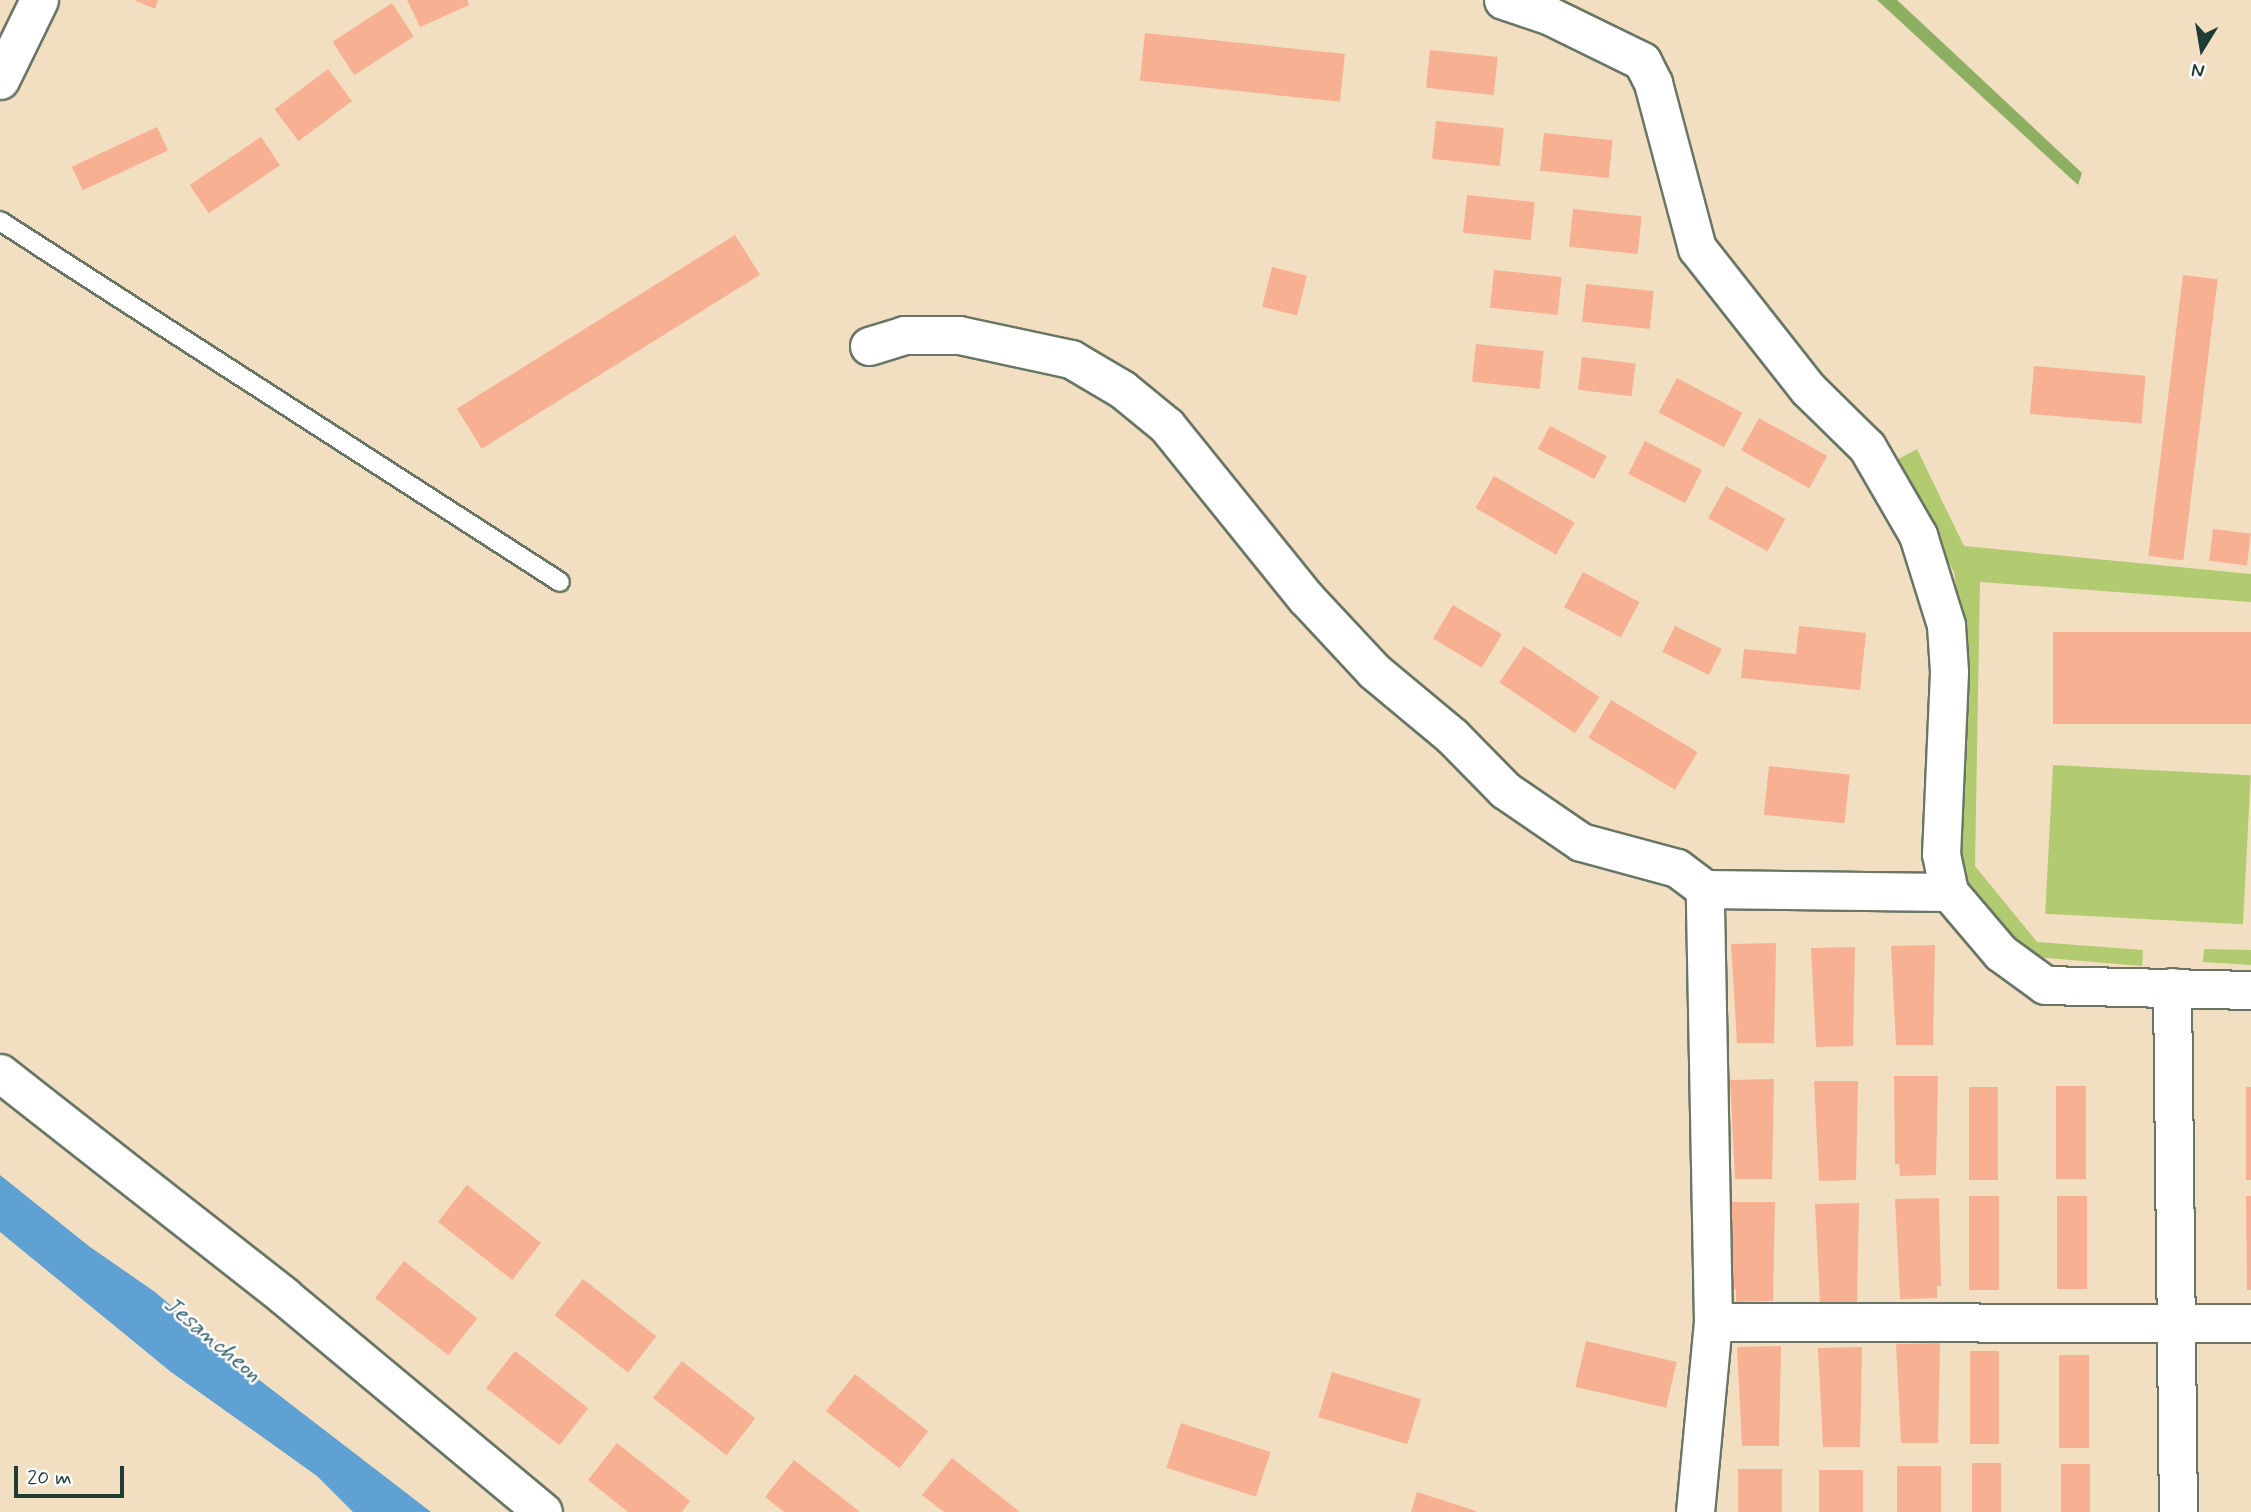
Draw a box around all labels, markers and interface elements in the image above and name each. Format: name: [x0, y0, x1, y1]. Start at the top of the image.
north arrow: [2167, 14, 2237, 84]
text: N: [2189, 57, 2206, 84]
water label: Jesancheon: [158, 1291, 266, 1389]
scale bar: [18, 1452, 128, 1496]
text: 20 m: [27, 1464, 72, 1492]

